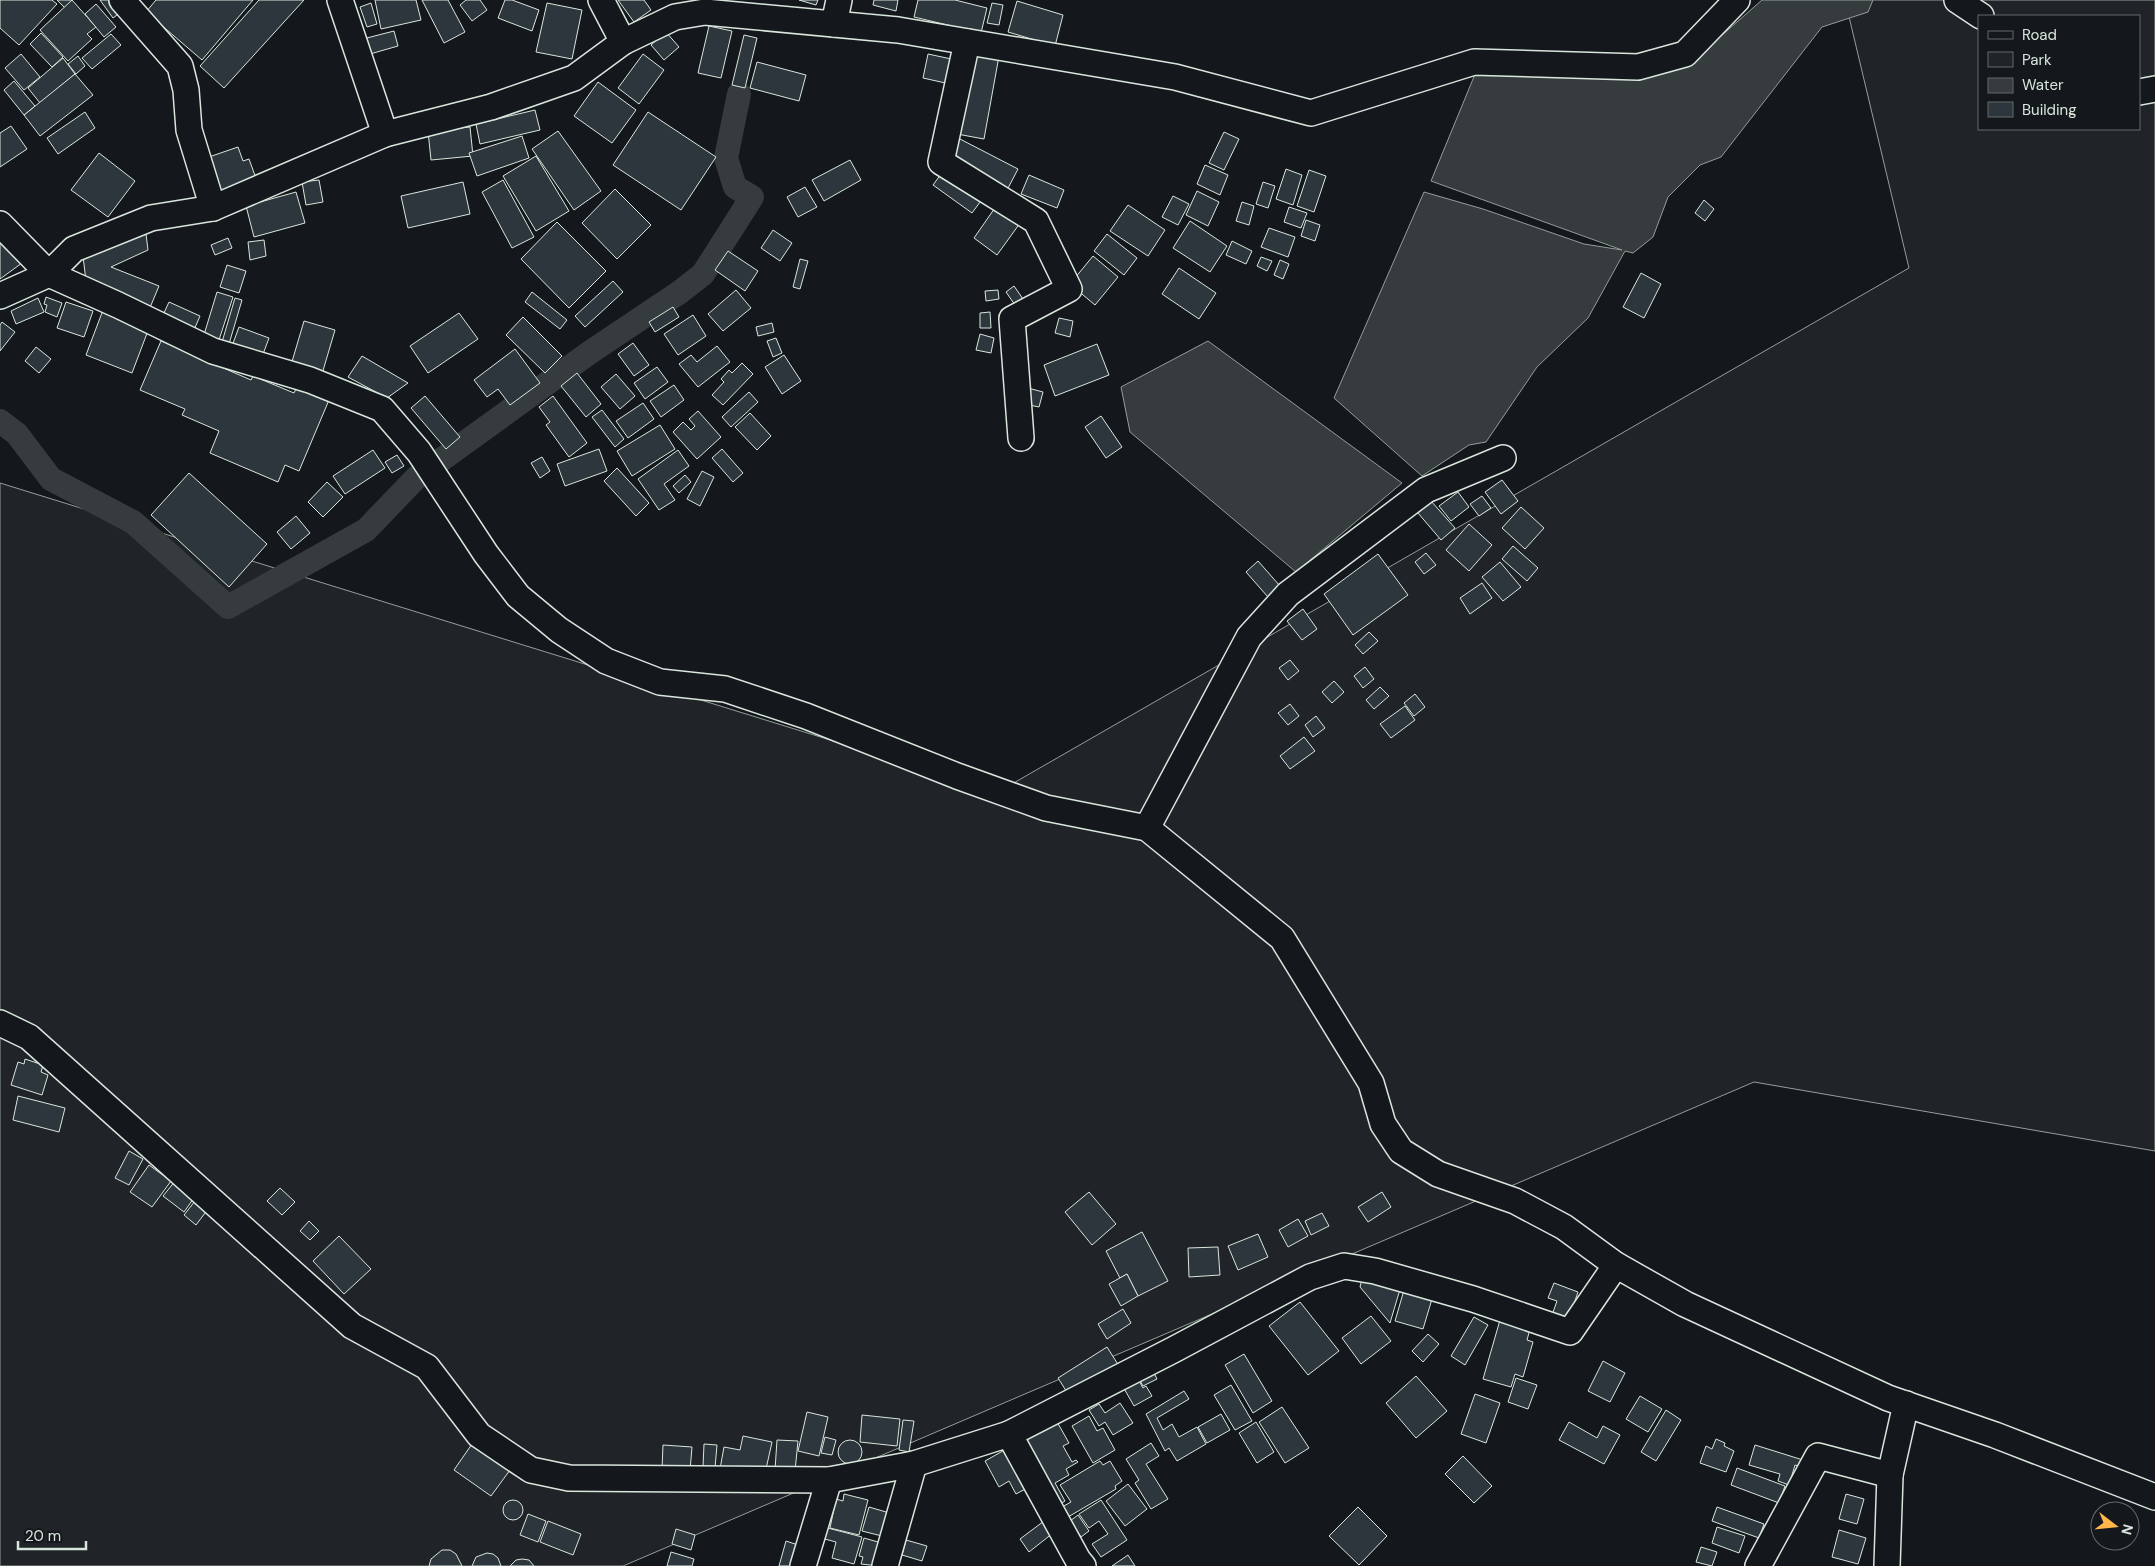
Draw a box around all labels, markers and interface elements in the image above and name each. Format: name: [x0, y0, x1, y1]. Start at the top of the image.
legend: [1978, 15, 2140, 130]
text: Road: [2022, 25, 2057, 45]
text: Park: [2022, 50, 2052, 70]
text: Water: [2022, 75, 2064, 95]
text: Building: [2022, 100, 2077, 120]
north arrow: [2090, 1501, 2140, 1551]
scale bar: [18, 1518, 85, 1550]
text: N: [2117, 1522, 2138, 1537]
text: 20 m: [25, 1526, 61, 1546]

